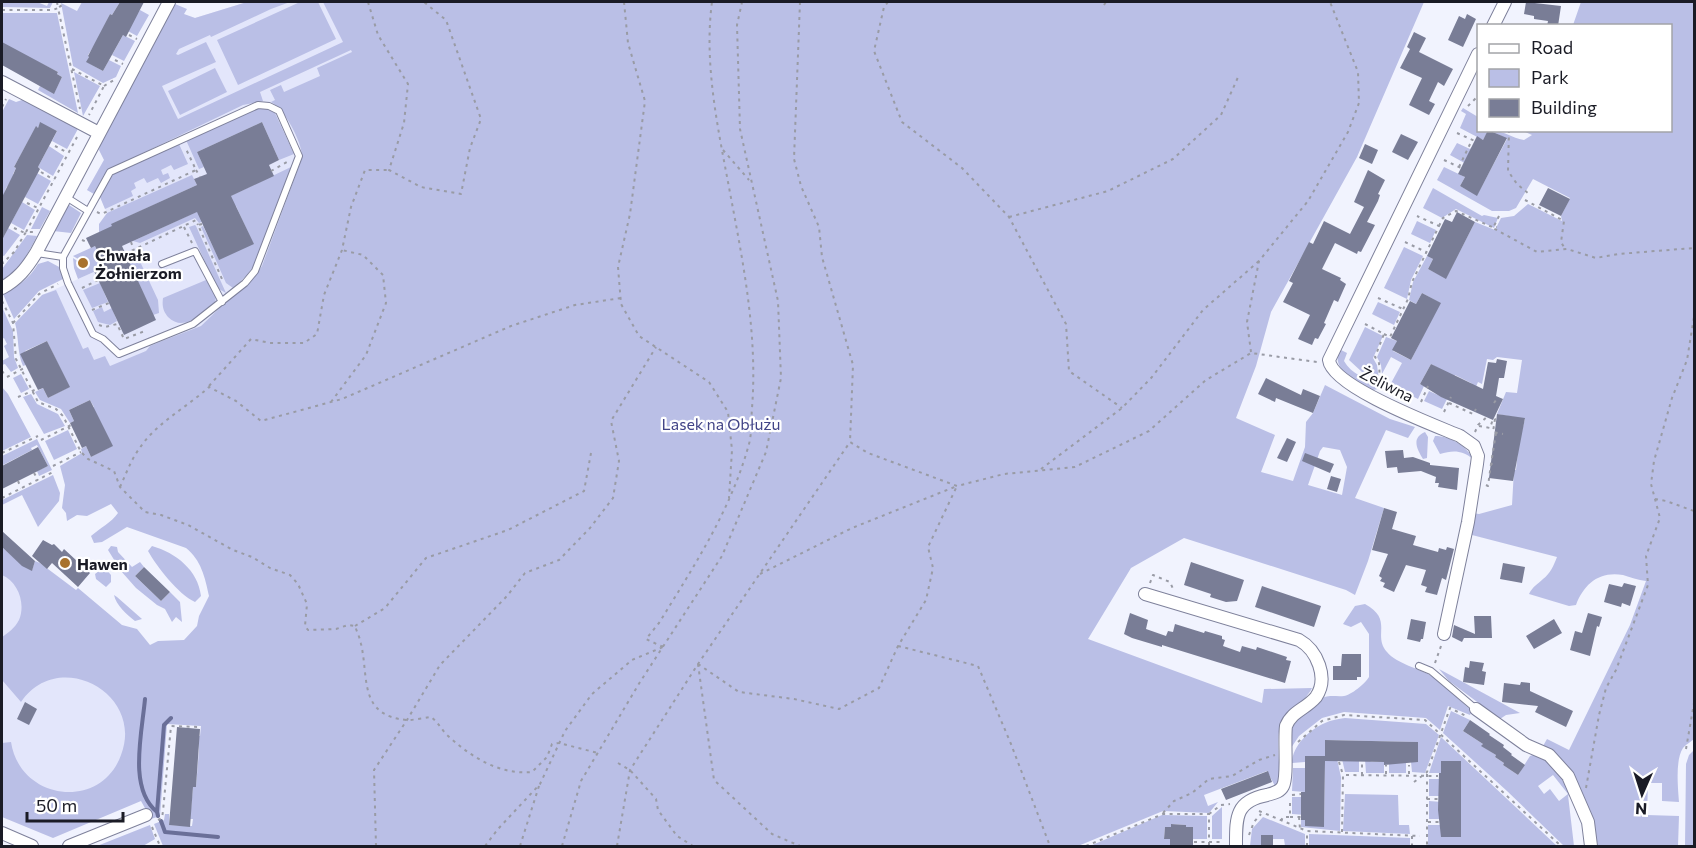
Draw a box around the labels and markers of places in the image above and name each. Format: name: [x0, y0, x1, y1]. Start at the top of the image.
place label: Chwała Żołnierzom: [95, 245, 182, 282]
marker: Chwała Żołnierzom: [76, 256, 90, 270]
place label: Hawen: [77, 554, 128, 573]
marker: Hawen: [58, 556, 72, 570]

